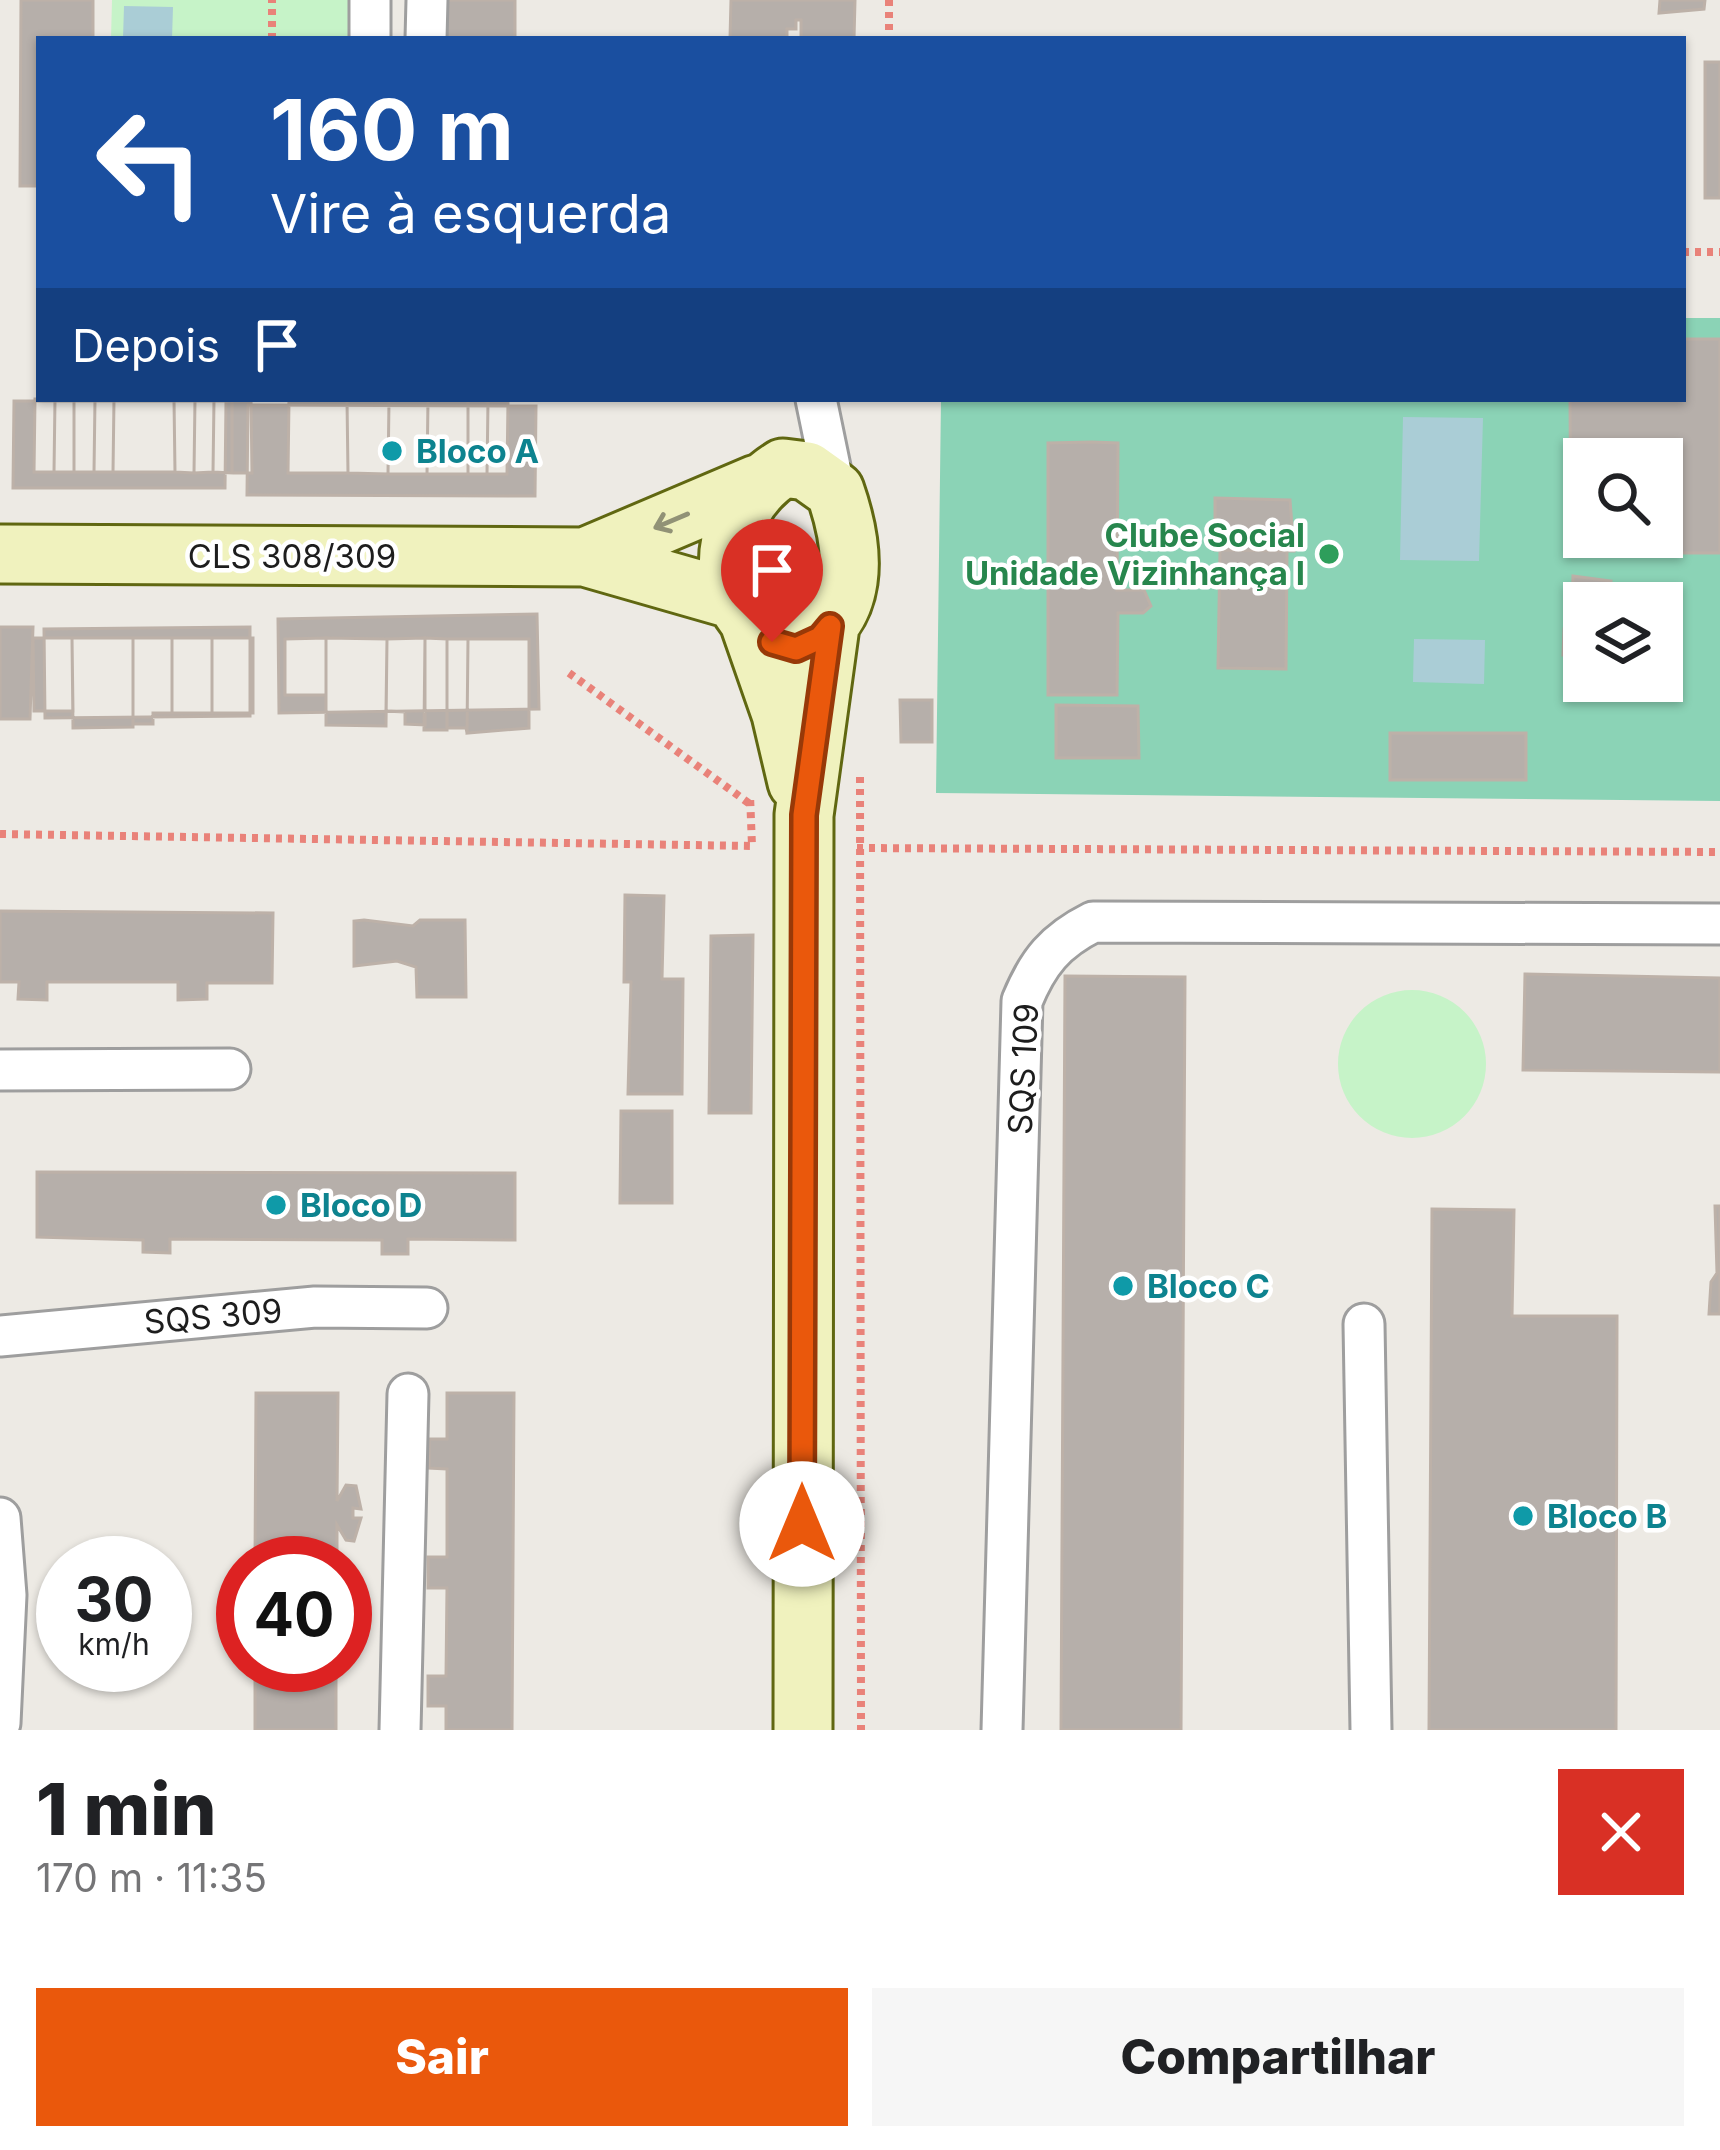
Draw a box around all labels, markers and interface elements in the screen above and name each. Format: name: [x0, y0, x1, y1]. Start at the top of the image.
text: 160 m: [270, 79, 514, 180]
icon: left: [72, 84, 228, 240]
text: Vire à esquerda: [270, 181, 671, 246]
icon: arrive: [244, 312, 310, 378]
text: Depois: [72, 318, 220, 373]
place label: Bloco A: [416, 431, 539, 471]
marker: Bloco A: [379, 438, 405, 464]
map controls: [1563, 438, 1683, 702]
button: search: [1563, 438, 1683, 558]
one-way arrow: [653, 512, 690, 533]
place label: Clube Social Unidade Vizinhança I: [965, 515, 1305, 593]
pin: [721, 519, 823, 642]
street label: CLS 308/309: [188, 536, 396, 576]
icon: arrive: [739, 537, 805, 603]
marker: Clube Social Unidade Vizinhança I: [1316, 541, 1342, 567]
button: layers: [1563, 582, 1683, 702]
street label: SQS 109: [1000, 1002, 1046, 1136]
place label: Bloco D: [300, 1185, 422, 1225]
marker: Bloco D: [263, 1192, 289, 1218]
place label: Bloco C: [1147, 1266, 1270, 1306]
marker: Bloco C: [1110, 1273, 1136, 1299]
street label: SQS 309: [142, 1290, 284, 1342]
position arrow: [739, 1461, 865, 1587]
place label: Bloco B: [1547, 1496, 1667, 1536]
marker: Bloco B: [1510, 1503, 1536, 1529]
speed limit sign: 40: [216, 1536, 372, 1692]
text: 30: [74, 1563, 154, 1635]
text: km/h: [78, 1626, 150, 1662]
text: 1 min: [36, 1765, 216, 1852]
button: close: [1558, 1769, 1684, 1895]
text: 170 m · 11:35: [36, 1854, 267, 1901]
button: Sair: [36, 1988, 848, 2126]
button: Compartilhar: [872, 1988, 1684, 2126]

